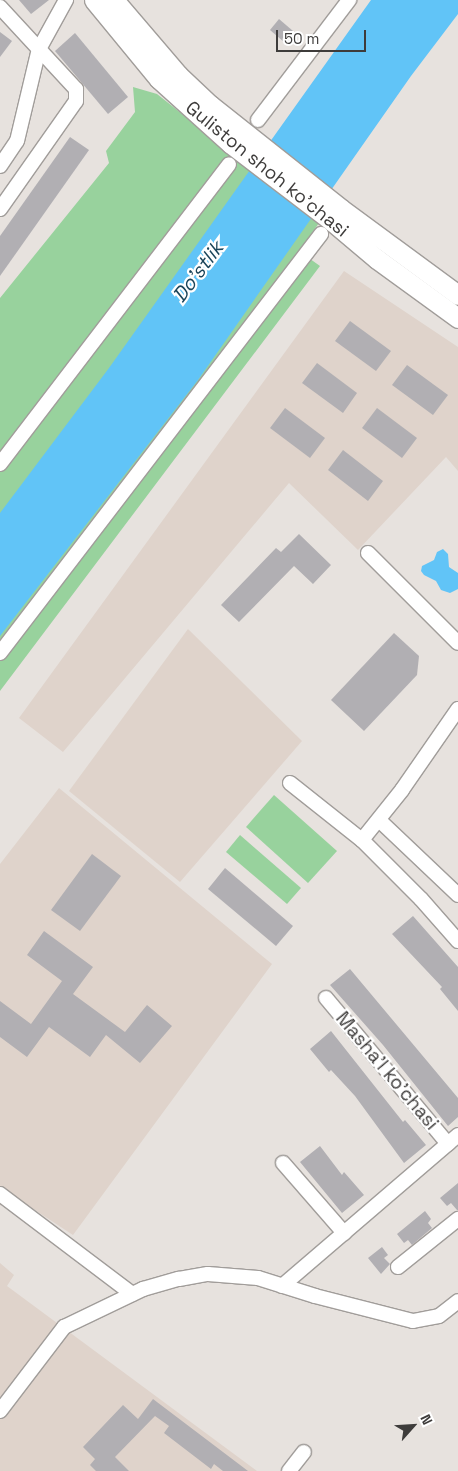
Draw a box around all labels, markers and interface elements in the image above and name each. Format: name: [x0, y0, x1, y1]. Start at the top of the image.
scale bar: [278, 20, 368, 52]
text: 50 m: [284, 29, 319, 48]
street label: Guliston shoh ko'chasi: [181, 96, 353, 242]
water label: Do'stlik: [167, 237, 229, 307]
street label: Masha'l ko'chasi: [331, 1007, 443, 1135]
north arrow: [388, 1401, 438, 1451]
text: N: [416, 1411, 437, 1428]

